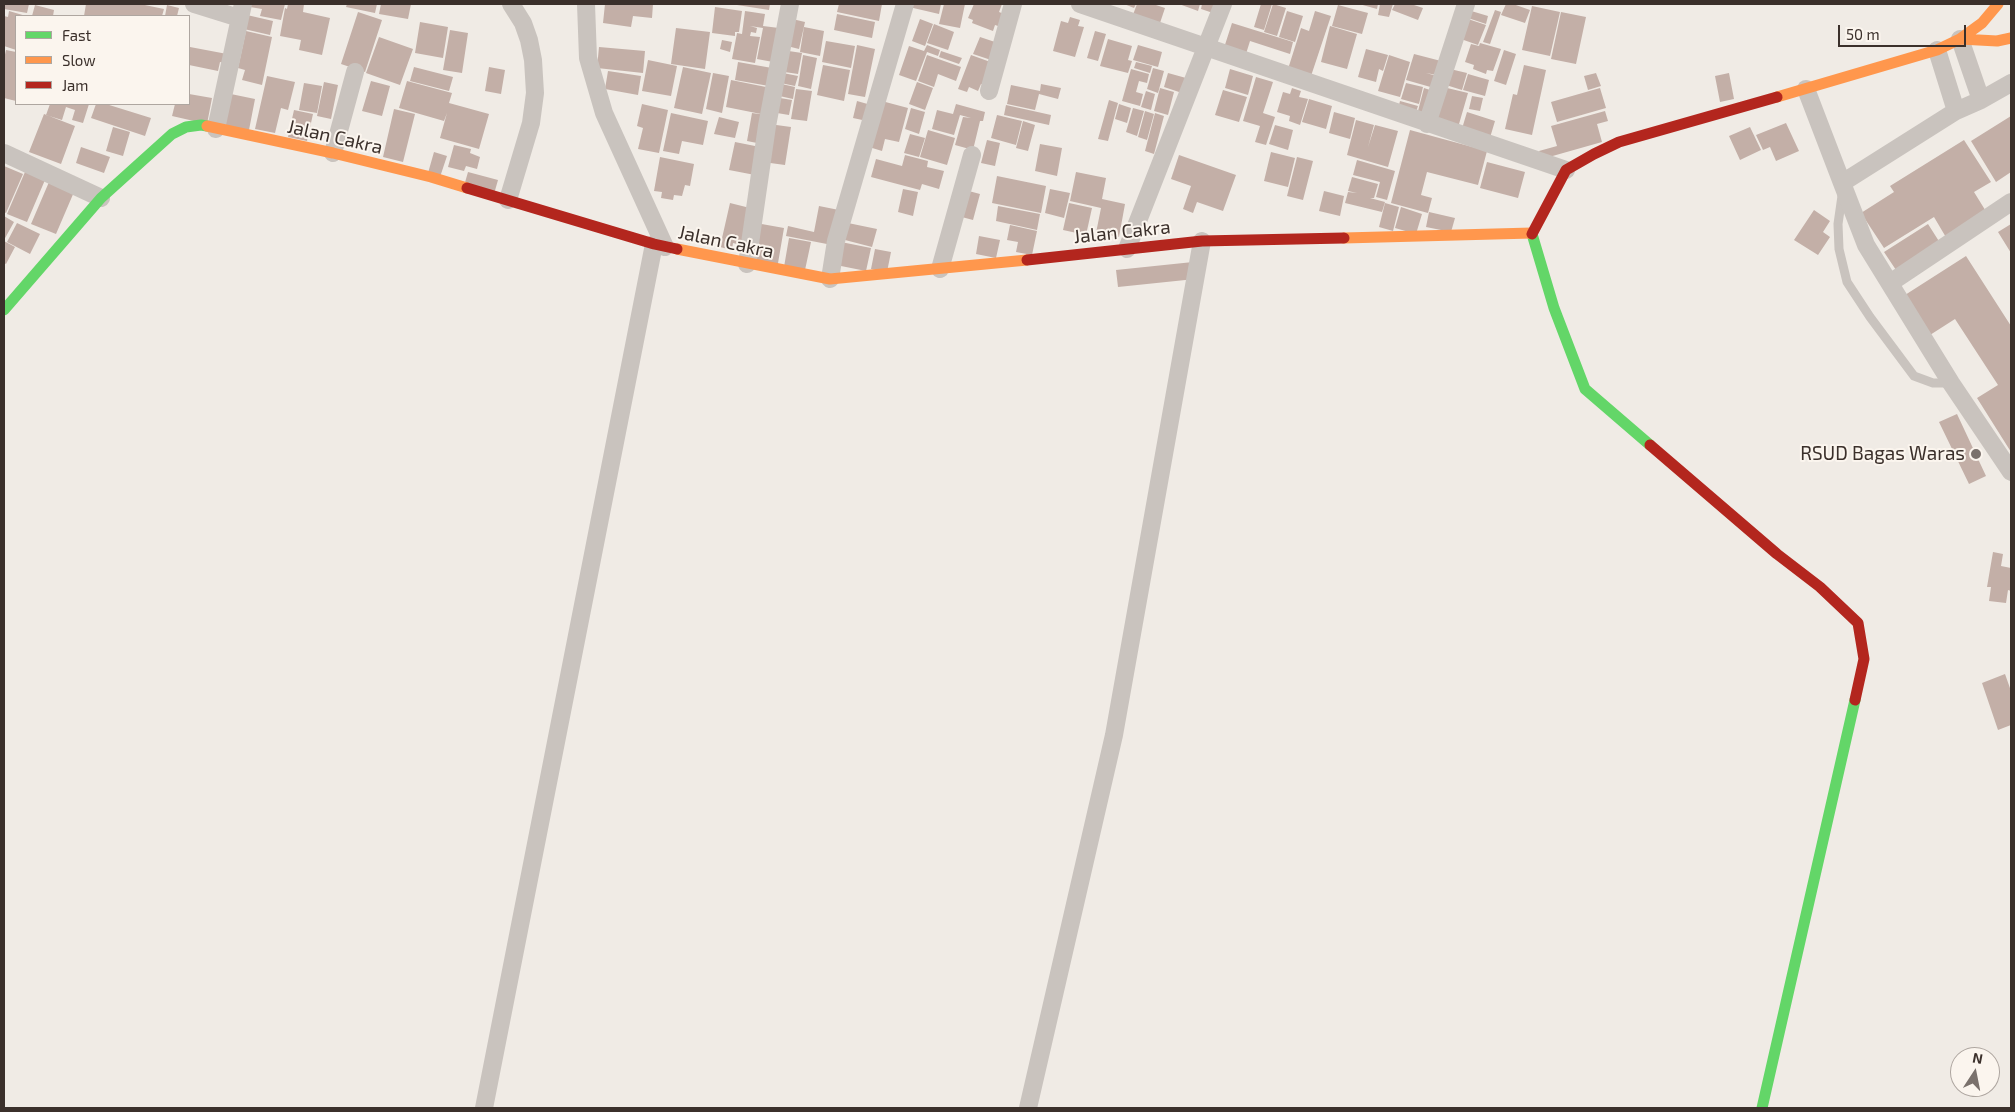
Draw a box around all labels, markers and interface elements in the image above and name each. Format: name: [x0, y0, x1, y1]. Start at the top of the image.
legend: [15, 15, 190, 105]
scale bar: [1840, 15, 1968, 47]
text: 50 m: [1846, 25, 1880, 43]
text: Fast: [62, 26, 91, 44]
text: Slow: [62, 51, 96, 69]
text: Jam: [62, 76, 88, 94]
street label: Jalan Cakra: [285, 115, 385, 159]
street label: Jalan Cakra: [1072, 216, 1172, 248]
street label: Jalan Cakra: [676, 221, 776, 263]
place label: RSUD Bagas Waras: [1800, 443, 1965, 465]
marker: RSUD Bagas Waras: [1969, 447, 1983, 461]
north arrow: [1950, 1047, 2000, 1097]
text: N: [1971, 1048, 1984, 1067]

